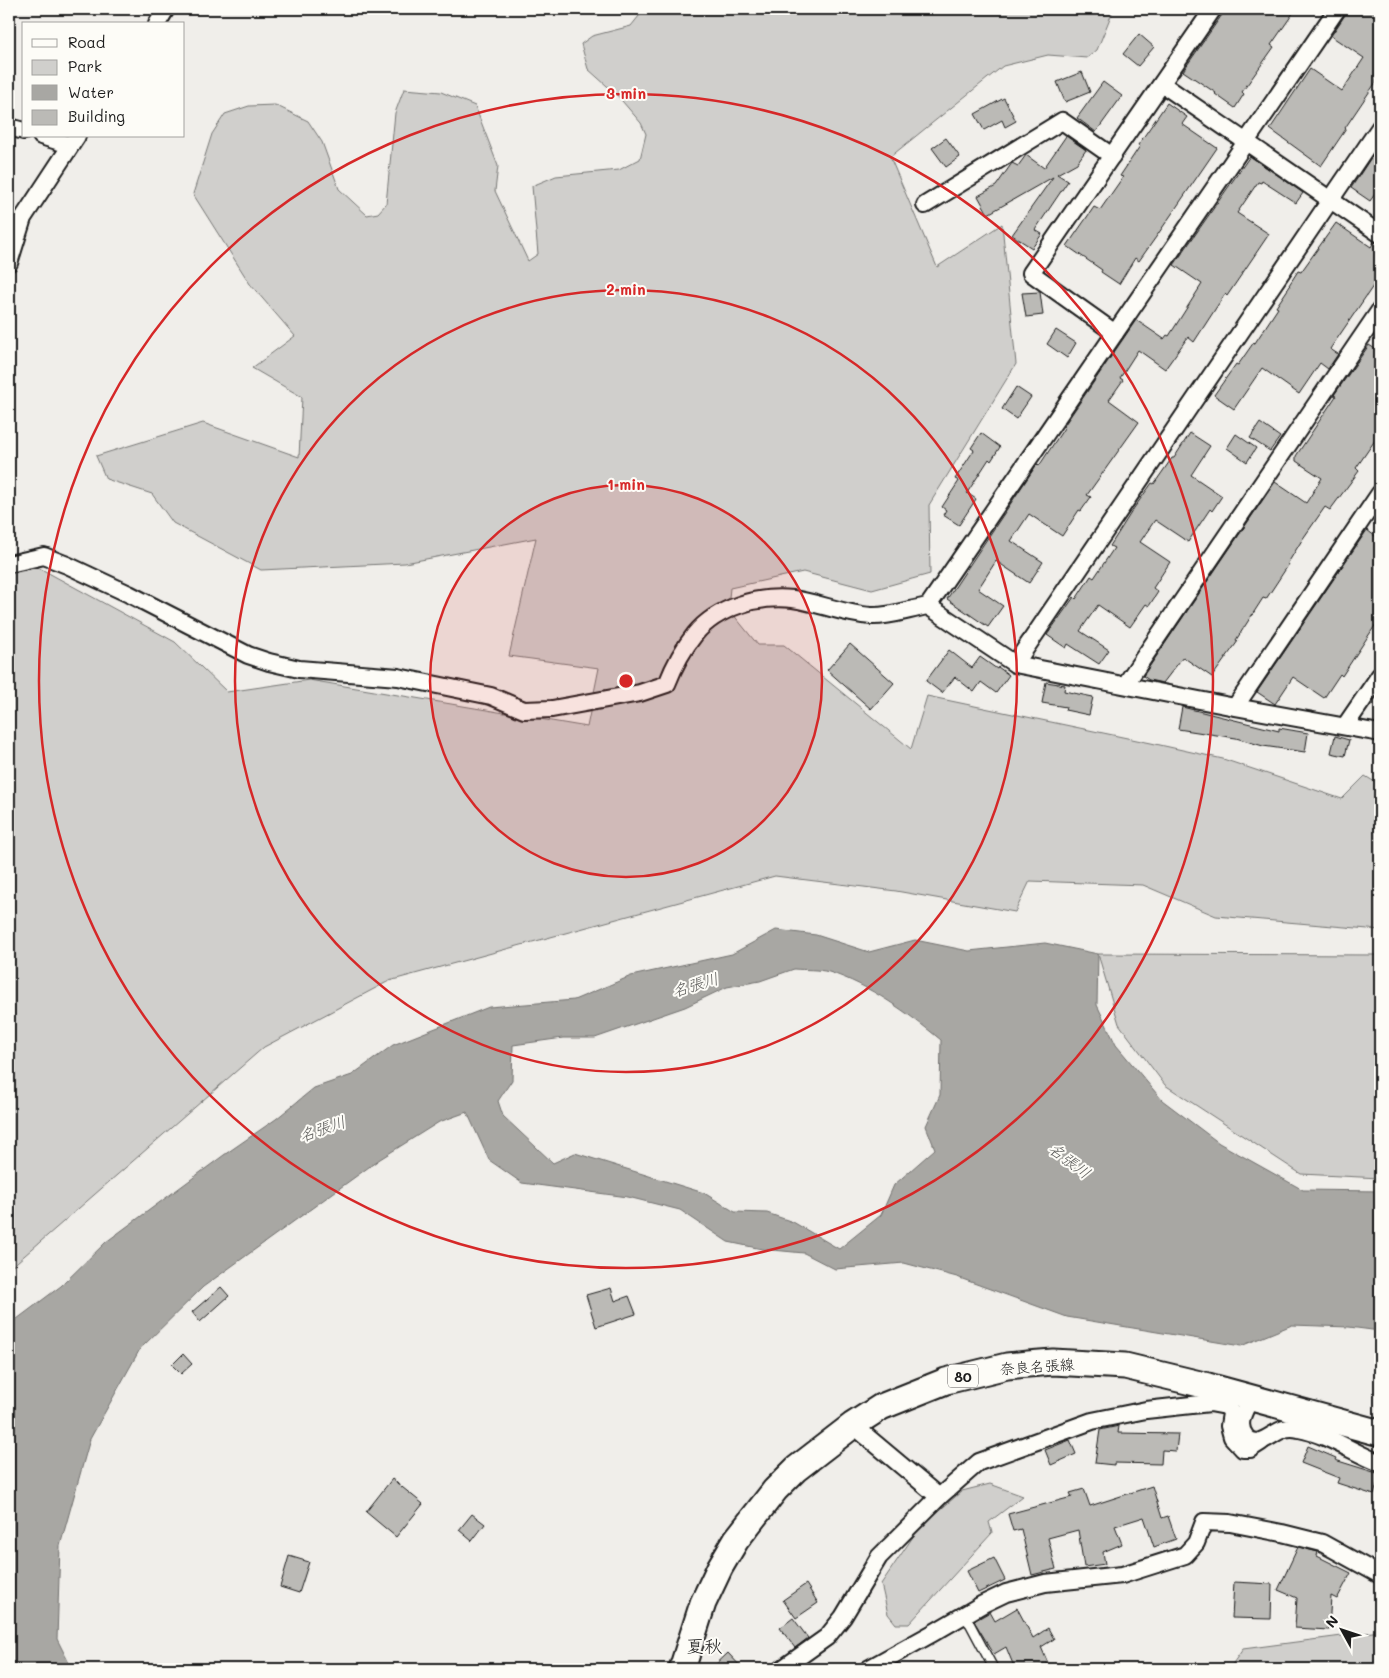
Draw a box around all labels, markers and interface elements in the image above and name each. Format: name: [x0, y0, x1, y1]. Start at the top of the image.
legend: [22, 22, 185, 138]
text: Road: [68, 32, 105, 52]
text: Park: [68, 56, 102, 76]
text: Water: [68, 82, 114, 102]
text: 3 min: [606, 83, 646, 103]
text: Building: [68, 106, 125, 126]
text: 2 min: [606, 279, 646, 299]
text: 1 min: [607, 474, 645, 494]
centre of rings: [617, 672, 635, 690]
water label: 名張川: [669, 967, 721, 1001]
water label: 名張川: [296, 1110, 348, 1146]
water label: 名張川: [1045, 1137, 1095, 1183]
street label: 奈良名張線: [999, 1353, 1075, 1379]
road number: 80: [948, 1364, 978, 1388]
north arrow: [1316, 1606, 1366, 1656]
text: N: [1321, 1611, 1342, 1632]
district label: 夏秋: [686, 1634, 722, 1658]

